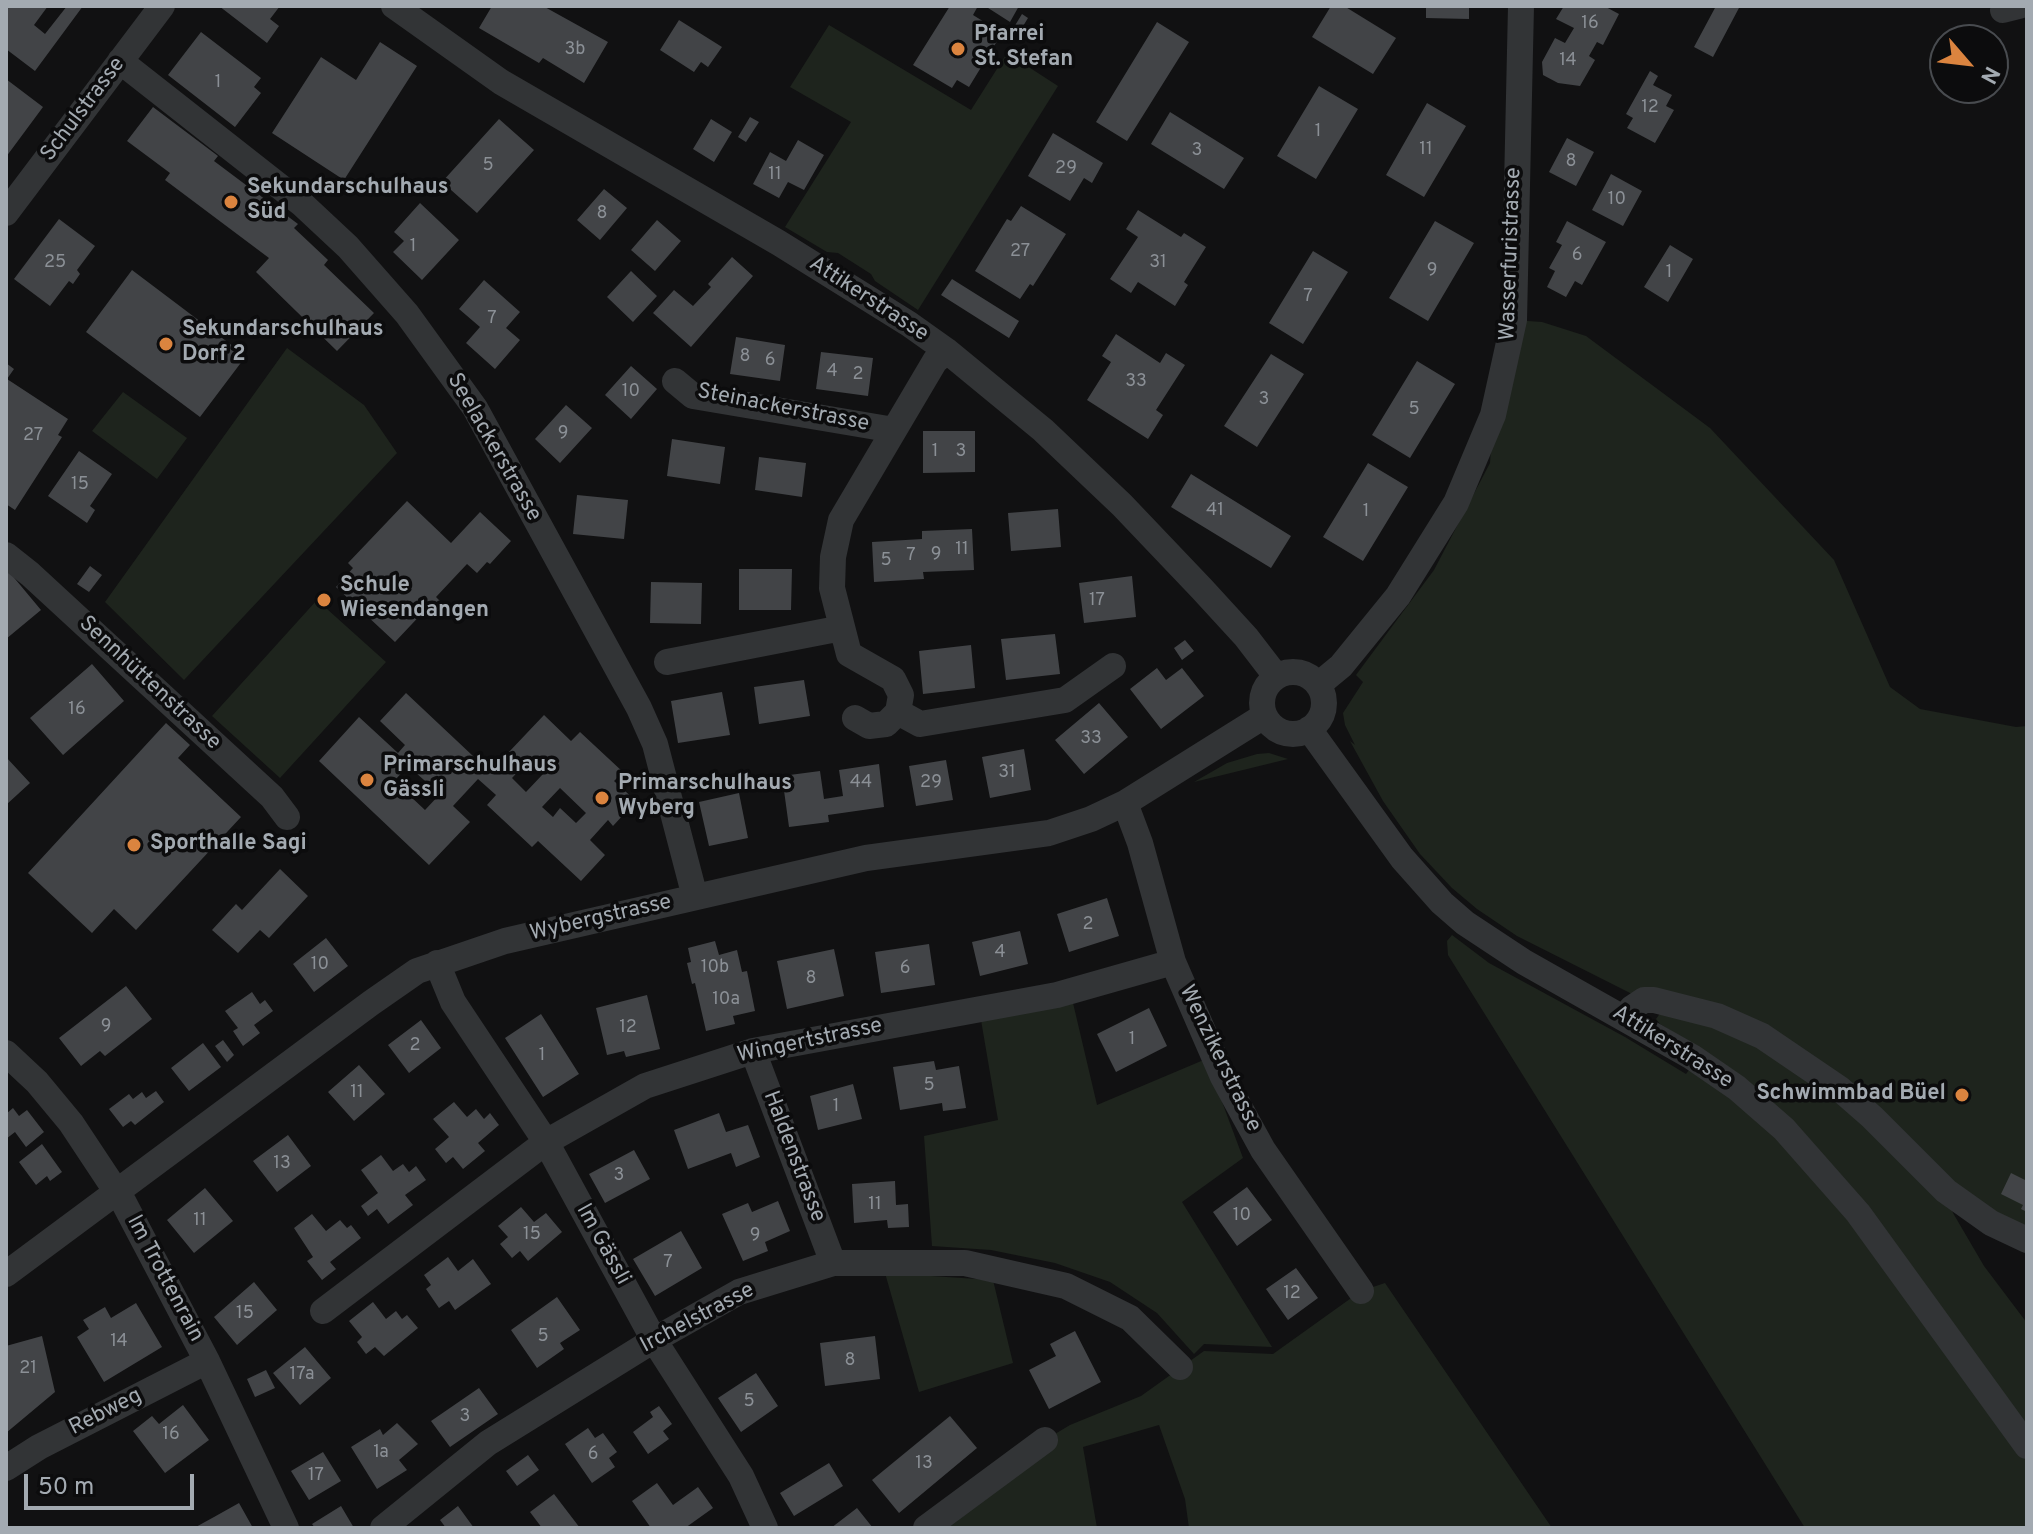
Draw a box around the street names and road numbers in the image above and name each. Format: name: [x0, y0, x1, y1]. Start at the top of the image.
street label: Schulstrasse: [36, 53, 132, 167]
street label: Wasserfuristrasse: [1496, 167, 1528, 341]
street label: Attikerstrasse: [803, 252, 933, 348]
street label: Seelackerstrasse: [440, 369, 546, 527]
street label: Steinackerstrasse: [695, 379, 871, 439]
street label: Sennhüttenstrasse: [72, 611, 226, 757]
street label: Wybergstrasse: [528, 890, 674, 948]
street label: Wenzikerstrasse: [1172, 981, 1266, 1137]
street label: Attikerstrasse: [1607, 1001, 1737, 1095]
street label: Wingertstrasse: [735, 1014, 885, 1070]
street label: Haldenstrasse: [756, 1088, 830, 1226]
street label: Im Gässli: [569, 1200, 635, 1290]
street label: Im Trottenrain: [120, 1211, 208, 1347]
street label: Irchelstrasse: [637, 1278, 759, 1360]
street label: Rebweg: [65, 1383, 147, 1443]

